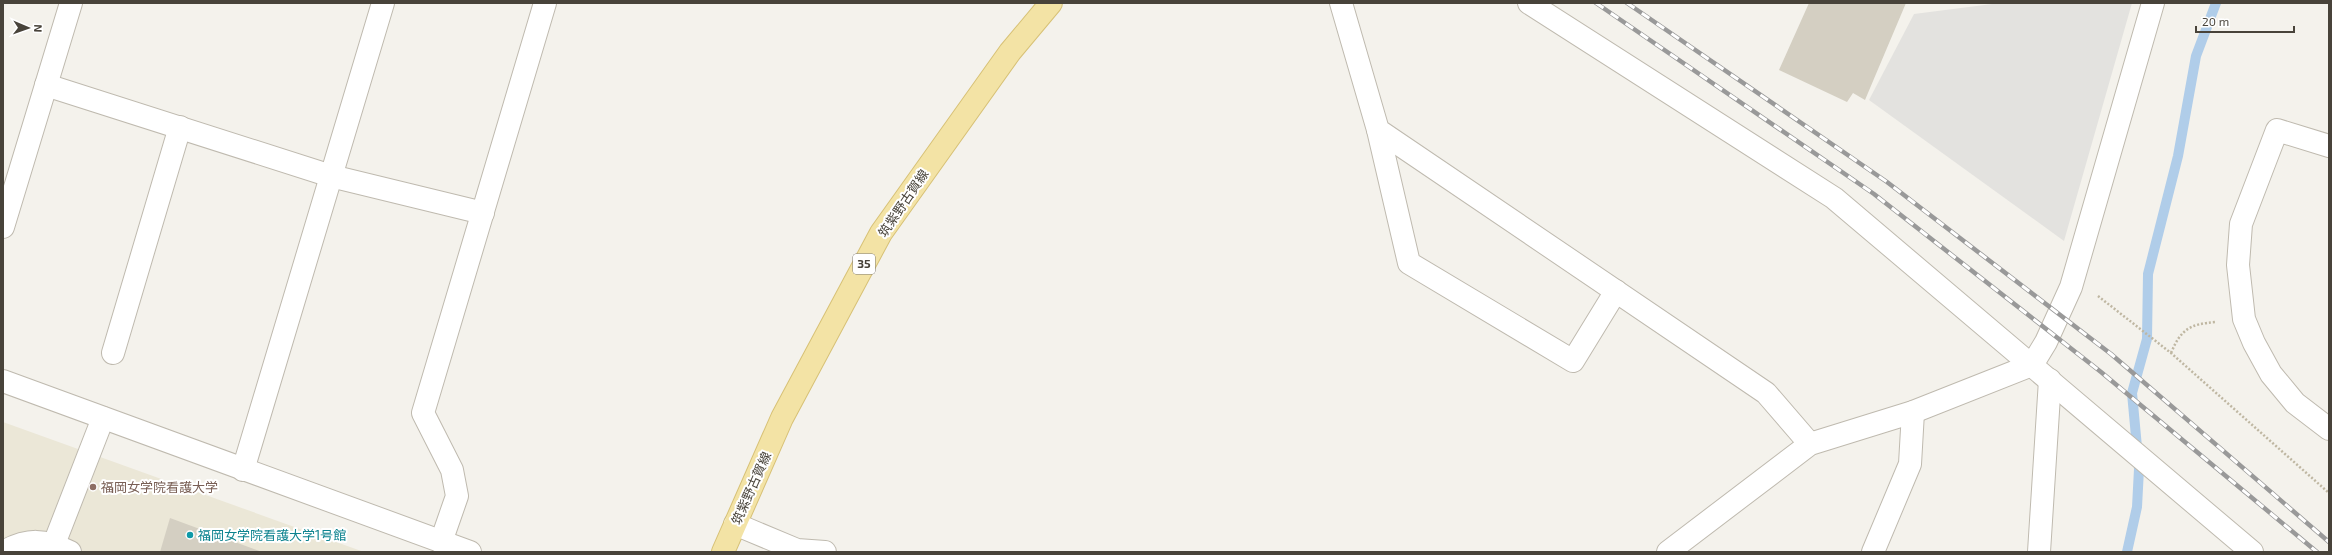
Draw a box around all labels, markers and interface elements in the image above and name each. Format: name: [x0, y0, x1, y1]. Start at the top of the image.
north arrow: [8, 8, 48, 48]
scale bar: [2196, 8, 2294, 34]
text: 20 m: [2202, 14, 2229, 28]
text: N: [32, 24, 45, 33]
street label: 筑紫野古賀線: [875, 166, 931, 240]
road number: 35: [853, 254, 875, 274]
street label: 筑紫野古賀線: [728, 449, 774, 527]
place label: 福岡女学院看護大学: [101, 479, 218, 495]
marker: 福岡女学院看護大学: [88, 482, 98, 492]
place label: 福岡女学院看護大学1号館: [198, 527, 346, 543]
marker: 福岡女学院看護大学1号館: [185, 530, 195, 540]

